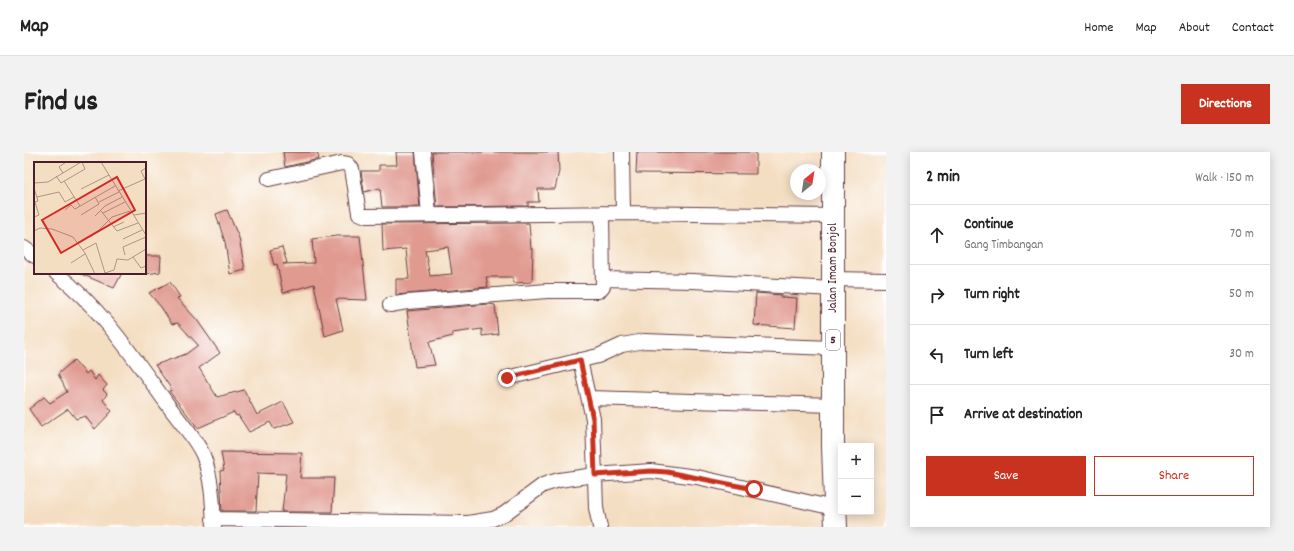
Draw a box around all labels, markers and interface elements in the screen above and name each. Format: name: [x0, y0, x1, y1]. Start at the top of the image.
text: Map: [20, 14, 49, 41]
text: Home: [1084, 18, 1113, 38]
text: Map: [1135, 18, 1157, 38]
text: About: [1179, 18, 1210, 38]
text: Contact: [1232, 18, 1274, 38]
text: Find us: [24, 84, 98, 124]
button: Directions: [1181, 84, 1270, 124]
inset map: [34, 162, 146, 274]
north arrow: [790, 164, 826, 200]
text: 2 min: [926, 166, 960, 190]
text: Walk · 150 m: [1195, 169, 1254, 188]
text: Continue: [964, 214, 1013, 236]
street label: Jalan Imam Bonjol: [824, 223, 843, 313]
icon: ahead: [926, 224, 948, 246]
text: 70 m: [1230, 225, 1254, 244]
text: Gang Timbangan: [964, 236, 1043, 255]
icon: right: [926, 284, 948, 306]
text: Turn right: [964, 284, 1020, 306]
text: 50 m: [1229, 285, 1254, 304]
road number: 5: [826, 330, 840, 350]
icon: left: [926, 344, 948, 366]
text: Turn left: [964, 344, 1013, 366]
text: 30 m: [1229, 345, 1254, 364]
route end: [498, 369, 516, 387]
icon: arrive: [926, 404, 948, 426]
text: Arrive at destination: [964, 404, 1082, 426]
map controls: [838, 443, 874, 515]
button: +: [838, 443, 874, 479]
button: Save: [926, 456, 1086, 496]
button: Share: [1094, 456, 1254, 496]
button: −: [838, 479, 874, 515]
route start: [745, 480, 763, 498]

